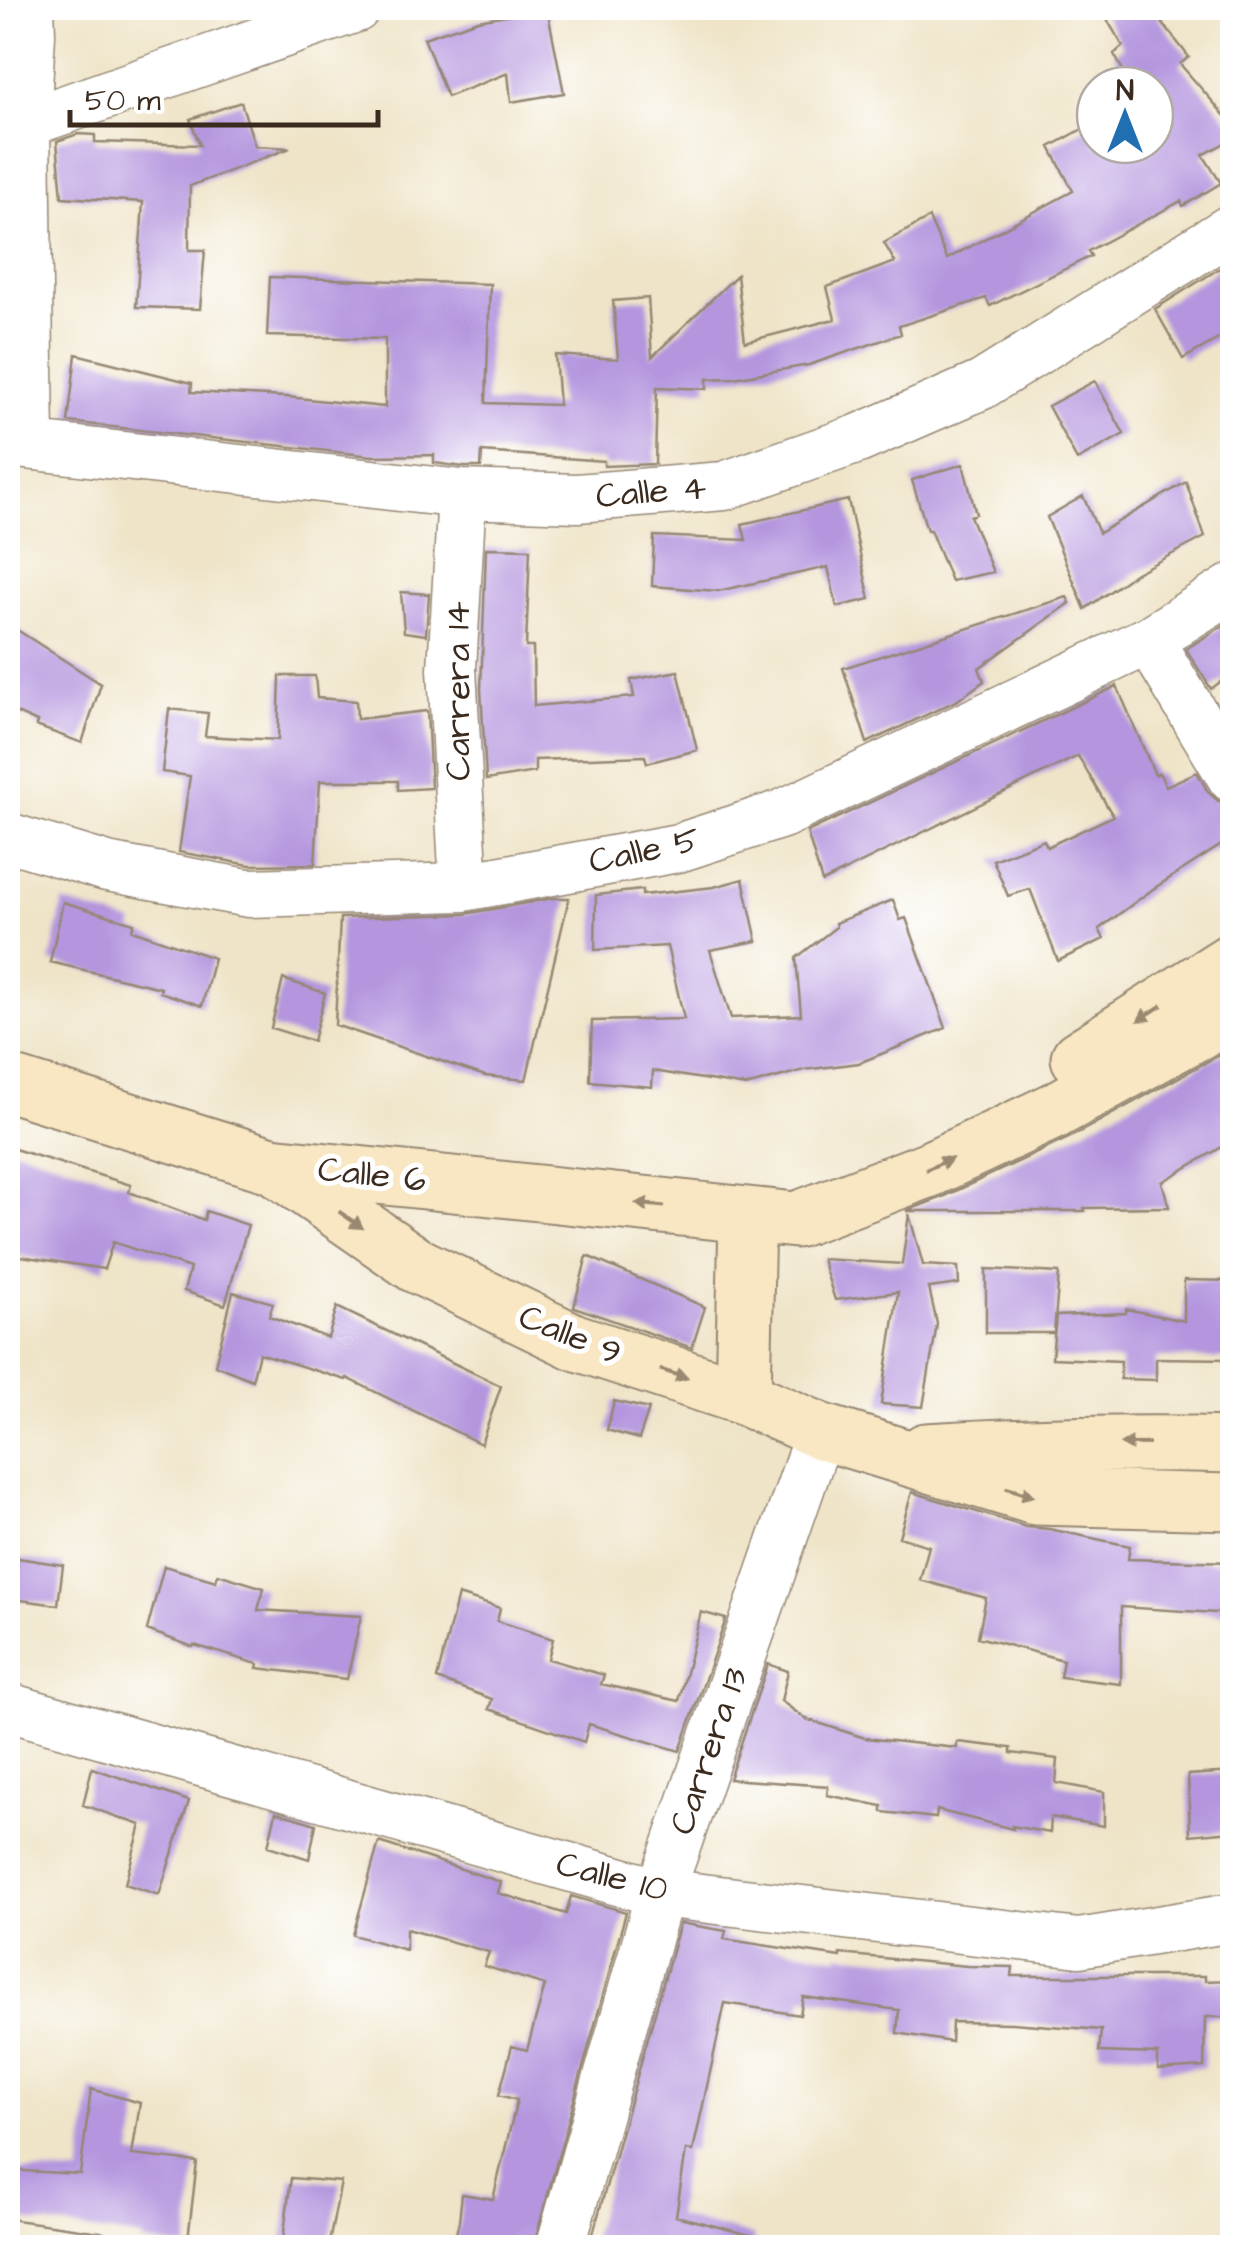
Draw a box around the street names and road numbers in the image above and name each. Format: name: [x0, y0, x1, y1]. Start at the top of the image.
street label: Calle 4: [594, 463, 708, 521]
street label: Carrera 14: [434, 601, 483, 781]
street label: Calle 5: [584, 815, 704, 887]
street label: Calle 6: [315, 1145, 429, 1205]
street label: Calle 9: [511, 1292, 629, 1378]
street label: Carrera 13: [658, 1661, 760, 1841]
street label: Calle 10: [551, 1840, 673, 1914]

